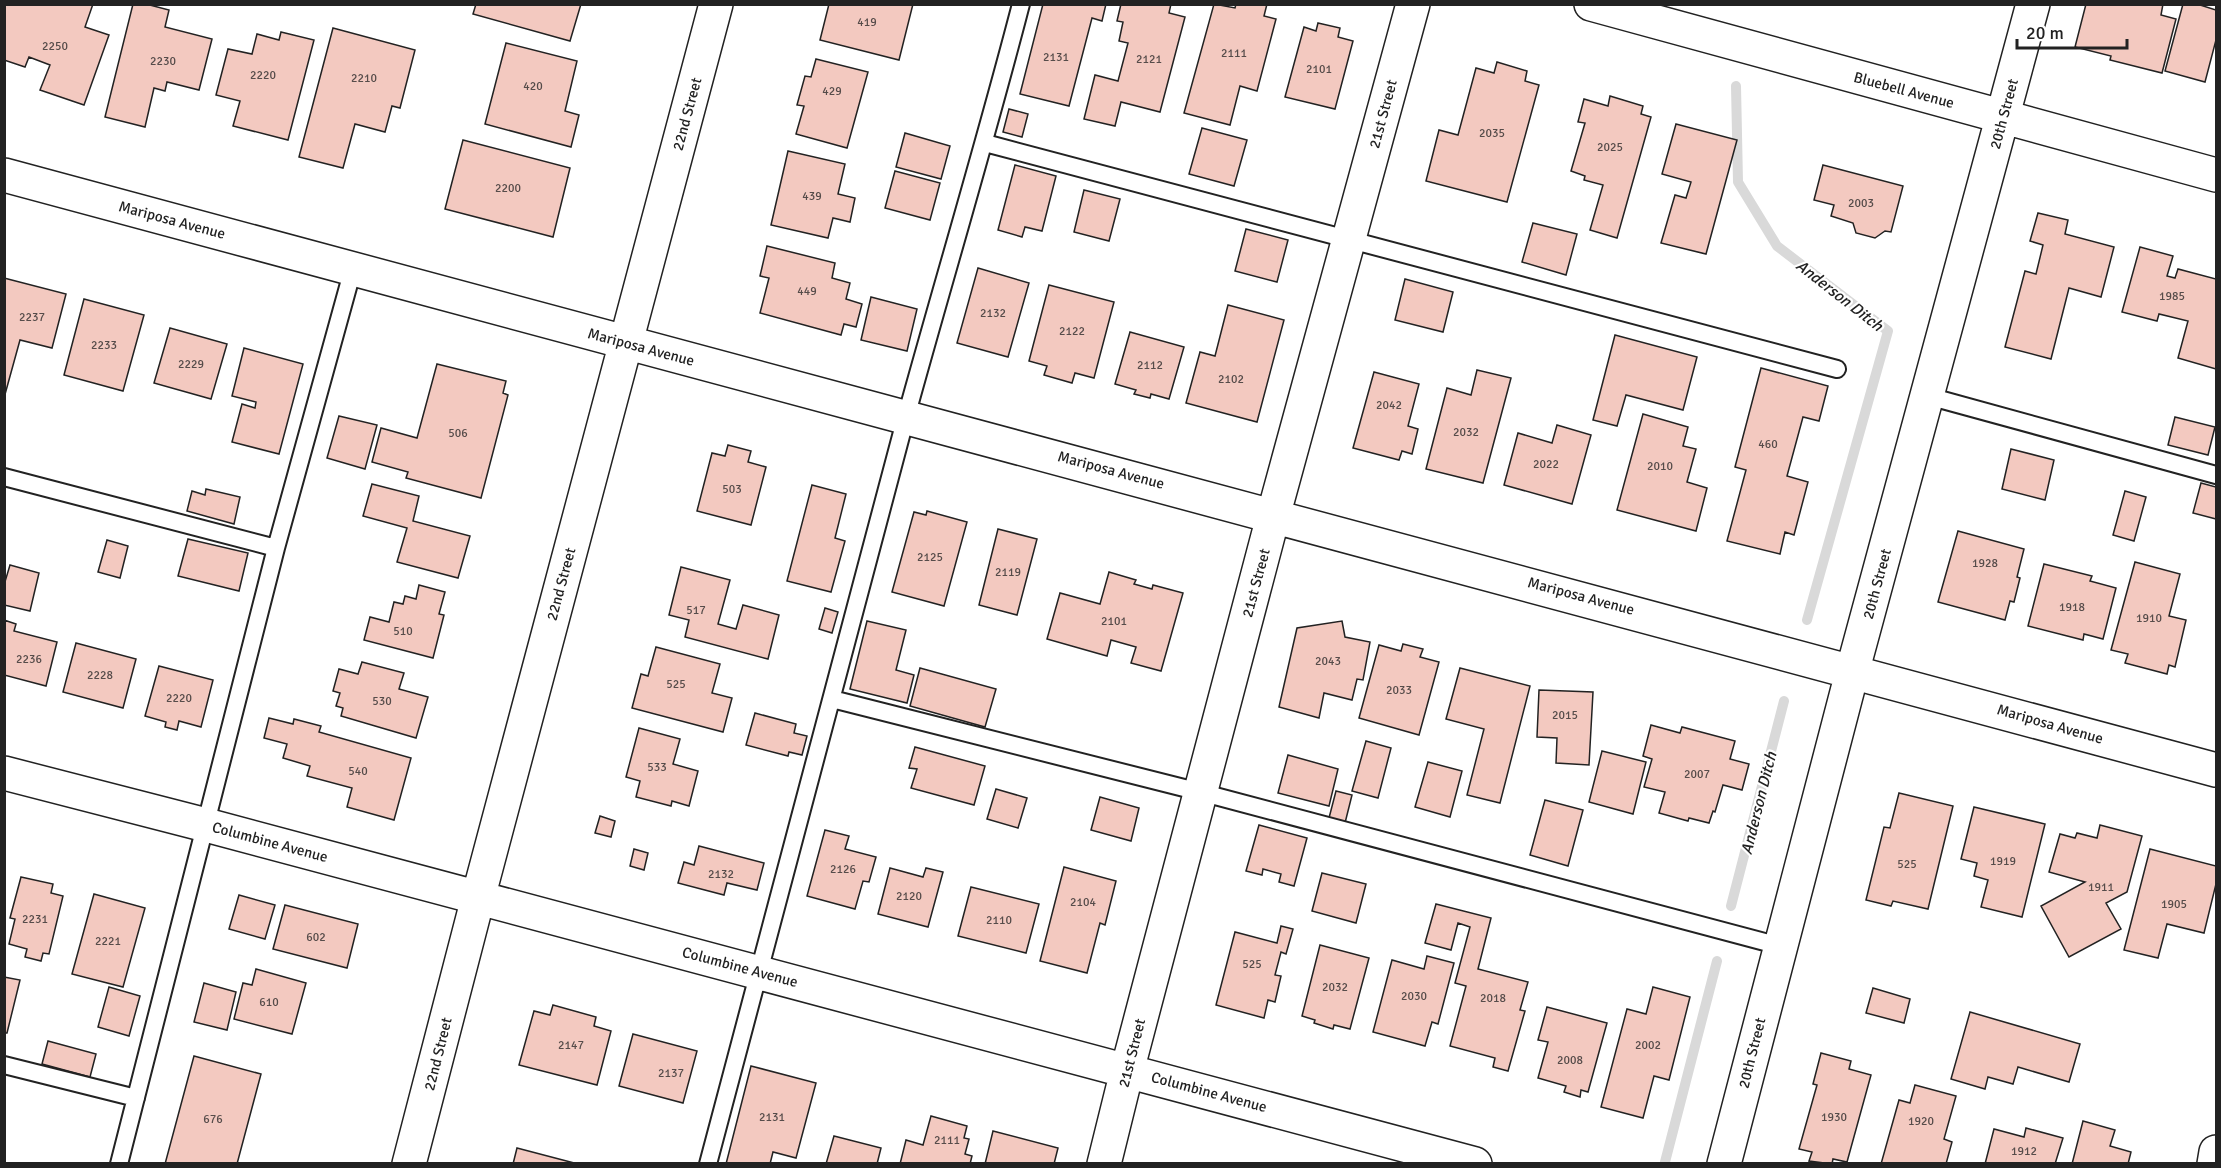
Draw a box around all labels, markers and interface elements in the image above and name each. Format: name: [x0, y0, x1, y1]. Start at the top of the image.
scale bar: [2017, 12, 2126, 50]
house number: 419: [857, 15, 877, 30]
text: 20 m: [2026, 22, 2064, 44]
house number: 2250: [42, 39, 68, 54]
house number: 2111: [1221, 46, 1247, 61]
house number: 2131: [1043, 50, 1069, 65]
house number: 2121: [1136, 52, 1162, 67]
house number: 2230: [150, 54, 176, 69]
house number: 2101: [1306, 62, 1332, 77]
house number: 2220: [250, 68, 276, 83]
street label: Bluebell Avenue: [1852, 68, 1956, 112]
house number: 2210: [351, 71, 377, 86]
street label: 22nd Street: [669, 76, 705, 152]
street label: 20th Street: [1986, 77, 2022, 151]
street label: 21st Street: [1365, 78, 1401, 150]
house number: 420: [523, 79, 543, 94]
house number: 429: [822, 84, 842, 99]
house number: 2035: [1479, 126, 1505, 141]
house number: 2025: [1597, 140, 1623, 155]
house number: 2200: [495, 181, 521, 196]
house number: 439: [802, 189, 822, 204]
house number: 2003: [1848, 196, 1874, 211]
street label: Mariposa Avenue: [117, 197, 227, 243]
water label: Anderson Ditch: [1792, 256, 1888, 337]
house number: 449: [797, 284, 817, 299]
house number: 1985: [2159, 289, 2185, 304]
house number: 2132: [980, 306, 1006, 321]
house number: 2237: [19, 310, 45, 325]
street label: Mariposa Avenue: [586, 324, 696, 370]
house number: 2122: [1059, 324, 1085, 339]
house number: 2233: [91, 338, 117, 353]
house number: 2229: [178, 357, 204, 372]
house number: 2112: [1137, 358, 1163, 373]
house number: 2102: [1218, 372, 1244, 387]
house number: 2042: [1376, 398, 1402, 413]
house number: 2032: [1453, 425, 1479, 440]
house number: 506: [448, 426, 468, 441]
house number: 460: [1758, 437, 1778, 452]
street label: Mariposa Avenue: [1056, 447, 1166, 493]
house number: 2022: [1533, 457, 1559, 472]
house number: 2010: [1647, 459, 1673, 474]
house number: 503: [722, 482, 742, 497]
street label: 22nd Street: [543, 546, 579, 622]
street label: 21st Street: [1238, 547, 1274, 619]
street label: 20th Street: [1859, 547, 1895, 621]
house number: 2125: [917, 550, 943, 565]
house number: 1928: [1972, 556, 1998, 571]
house number: 2119: [995, 565, 1021, 580]
street label: Mariposa Avenue: [1526, 573, 1636, 619]
house number: 1918: [2059, 600, 2085, 615]
house number: 517: [686, 603, 706, 618]
house number: 1910: [2136, 611, 2162, 626]
house number: 2101: [1101, 614, 1127, 629]
house number: 510: [393, 624, 413, 639]
house number: 2236: [16, 652, 42, 667]
house number: 2043: [1315, 654, 1341, 669]
house number: 2228: [87, 668, 113, 683]
house number: 525: [666, 677, 686, 692]
house number: 2033: [1386, 683, 1412, 698]
house number: 2220: [166, 691, 192, 706]
house number: 530: [372, 694, 392, 709]
street label: Mariposa Avenue: [1995, 700, 2105, 748]
house number: 2015: [1552, 708, 1578, 723]
water label: Anderson Ditch: [1737, 749, 1782, 857]
house number: 533: [647, 760, 667, 775]
house number: 540: [348, 764, 368, 779]
house number: 2007: [1684, 767, 1710, 782]
street label: Columbine Avenue: [210, 818, 330, 866]
house number: 1919: [1990, 854, 2016, 869]
house number: 525: [1897, 857, 1917, 872]
house number: 2126: [830, 862, 856, 877]
house number: 2132: [708, 867, 734, 882]
house number: 1911: [2088, 880, 2114, 895]
house number: 2120: [896, 889, 922, 904]
house number: 2104: [1070, 895, 1096, 910]
house number: 1905: [2161, 897, 2187, 912]
house number: 2231: [22, 912, 48, 927]
house number: 2110: [986, 913, 1012, 928]
house number: 602: [306, 930, 326, 945]
house number: 2221: [95, 934, 121, 949]
street label: Columbine Avenue: [680, 943, 800, 991]
house number: 525: [1242, 957, 1262, 972]
house number: 2032: [1322, 980, 1348, 995]
house number: 2030: [1401, 989, 1427, 1004]
house number: 2018: [1480, 991, 1506, 1006]
house number: 610: [259, 995, 279, 1010]
street label: 22nd Street: [420, 1016, 456, 1092]
street label: 20th Street: [1735, 1016, 1769, 1090]
street label: 21st Street: [1115, 1017, 1149, 1089]
house number: 2147: [558, 1038, 584, 1053]
house number: 2002: [1635, 1038, 1661, 1053]
house number: 2008: [1557, 1053, 1583, 1068]
house number: 2137: [658, 1066, 684, 1081]
street label: Columbine Avenue: [1149, 1068, 1269, 1116]
house number: 2131: [759, 1110, 785, 1125]
house number: 1930: [1821, 1110, 1847, 1125]
house number: 676: [203, 1112, 223, 1127]
house number: 1920: [1908, 1114, 1934, 1129]
house number: 2111: [934, 1133, 960, 1148]
house number: 1912: [2011, 1144, 2037, 1159]

